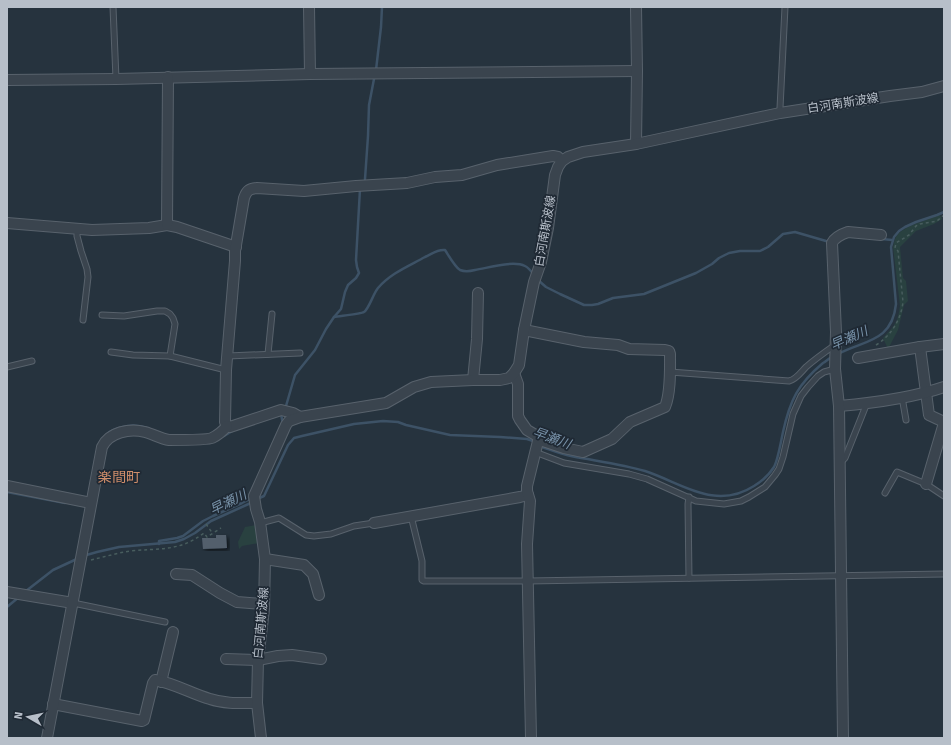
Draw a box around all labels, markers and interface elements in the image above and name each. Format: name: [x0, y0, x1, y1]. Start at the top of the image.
street label: 白河南斯波線: [806, 90, 880, 116]
street label: 白河南斯波線: [532, 194, 558, 268]
water label: 早瀬川: [828, 322, 872, 353]
water label: 早瀬川: [531, 424, 575, 452]
district label: 楽間町: [98, 469, 140, 486]
water label: 早瀬川: [207, 486, 251, 517]
street label: 白河南斯波線: [251, 587, 271, 659]
north arrow: [8, 697, 48, 737]
text: N: [12, 711, 26, 720]

